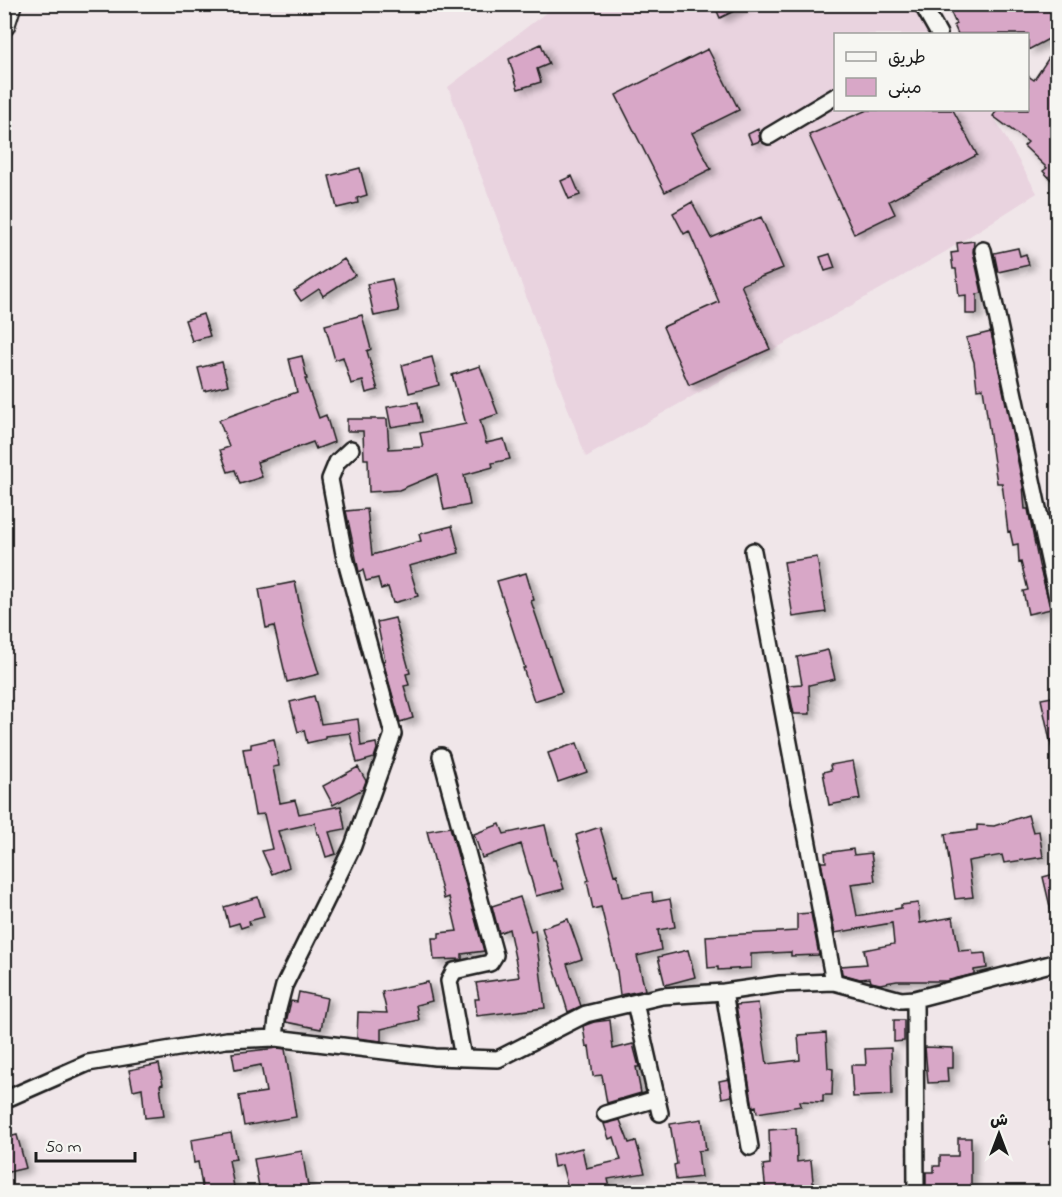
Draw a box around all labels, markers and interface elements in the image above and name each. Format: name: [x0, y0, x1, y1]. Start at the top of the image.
legend: [834, 33, 1029, 111]
text: طريق: [888, 46, 926, 72]
text: مبنى: [888, 76, 922, 102]
north arrow: [969, 1104, 1029, 1164]
text: ش: [990, 1109, 1008, 1133]
scale bar: [36, 1125, 135, 1163]
text: 50 m: [45, 1135, 82, 1161]

